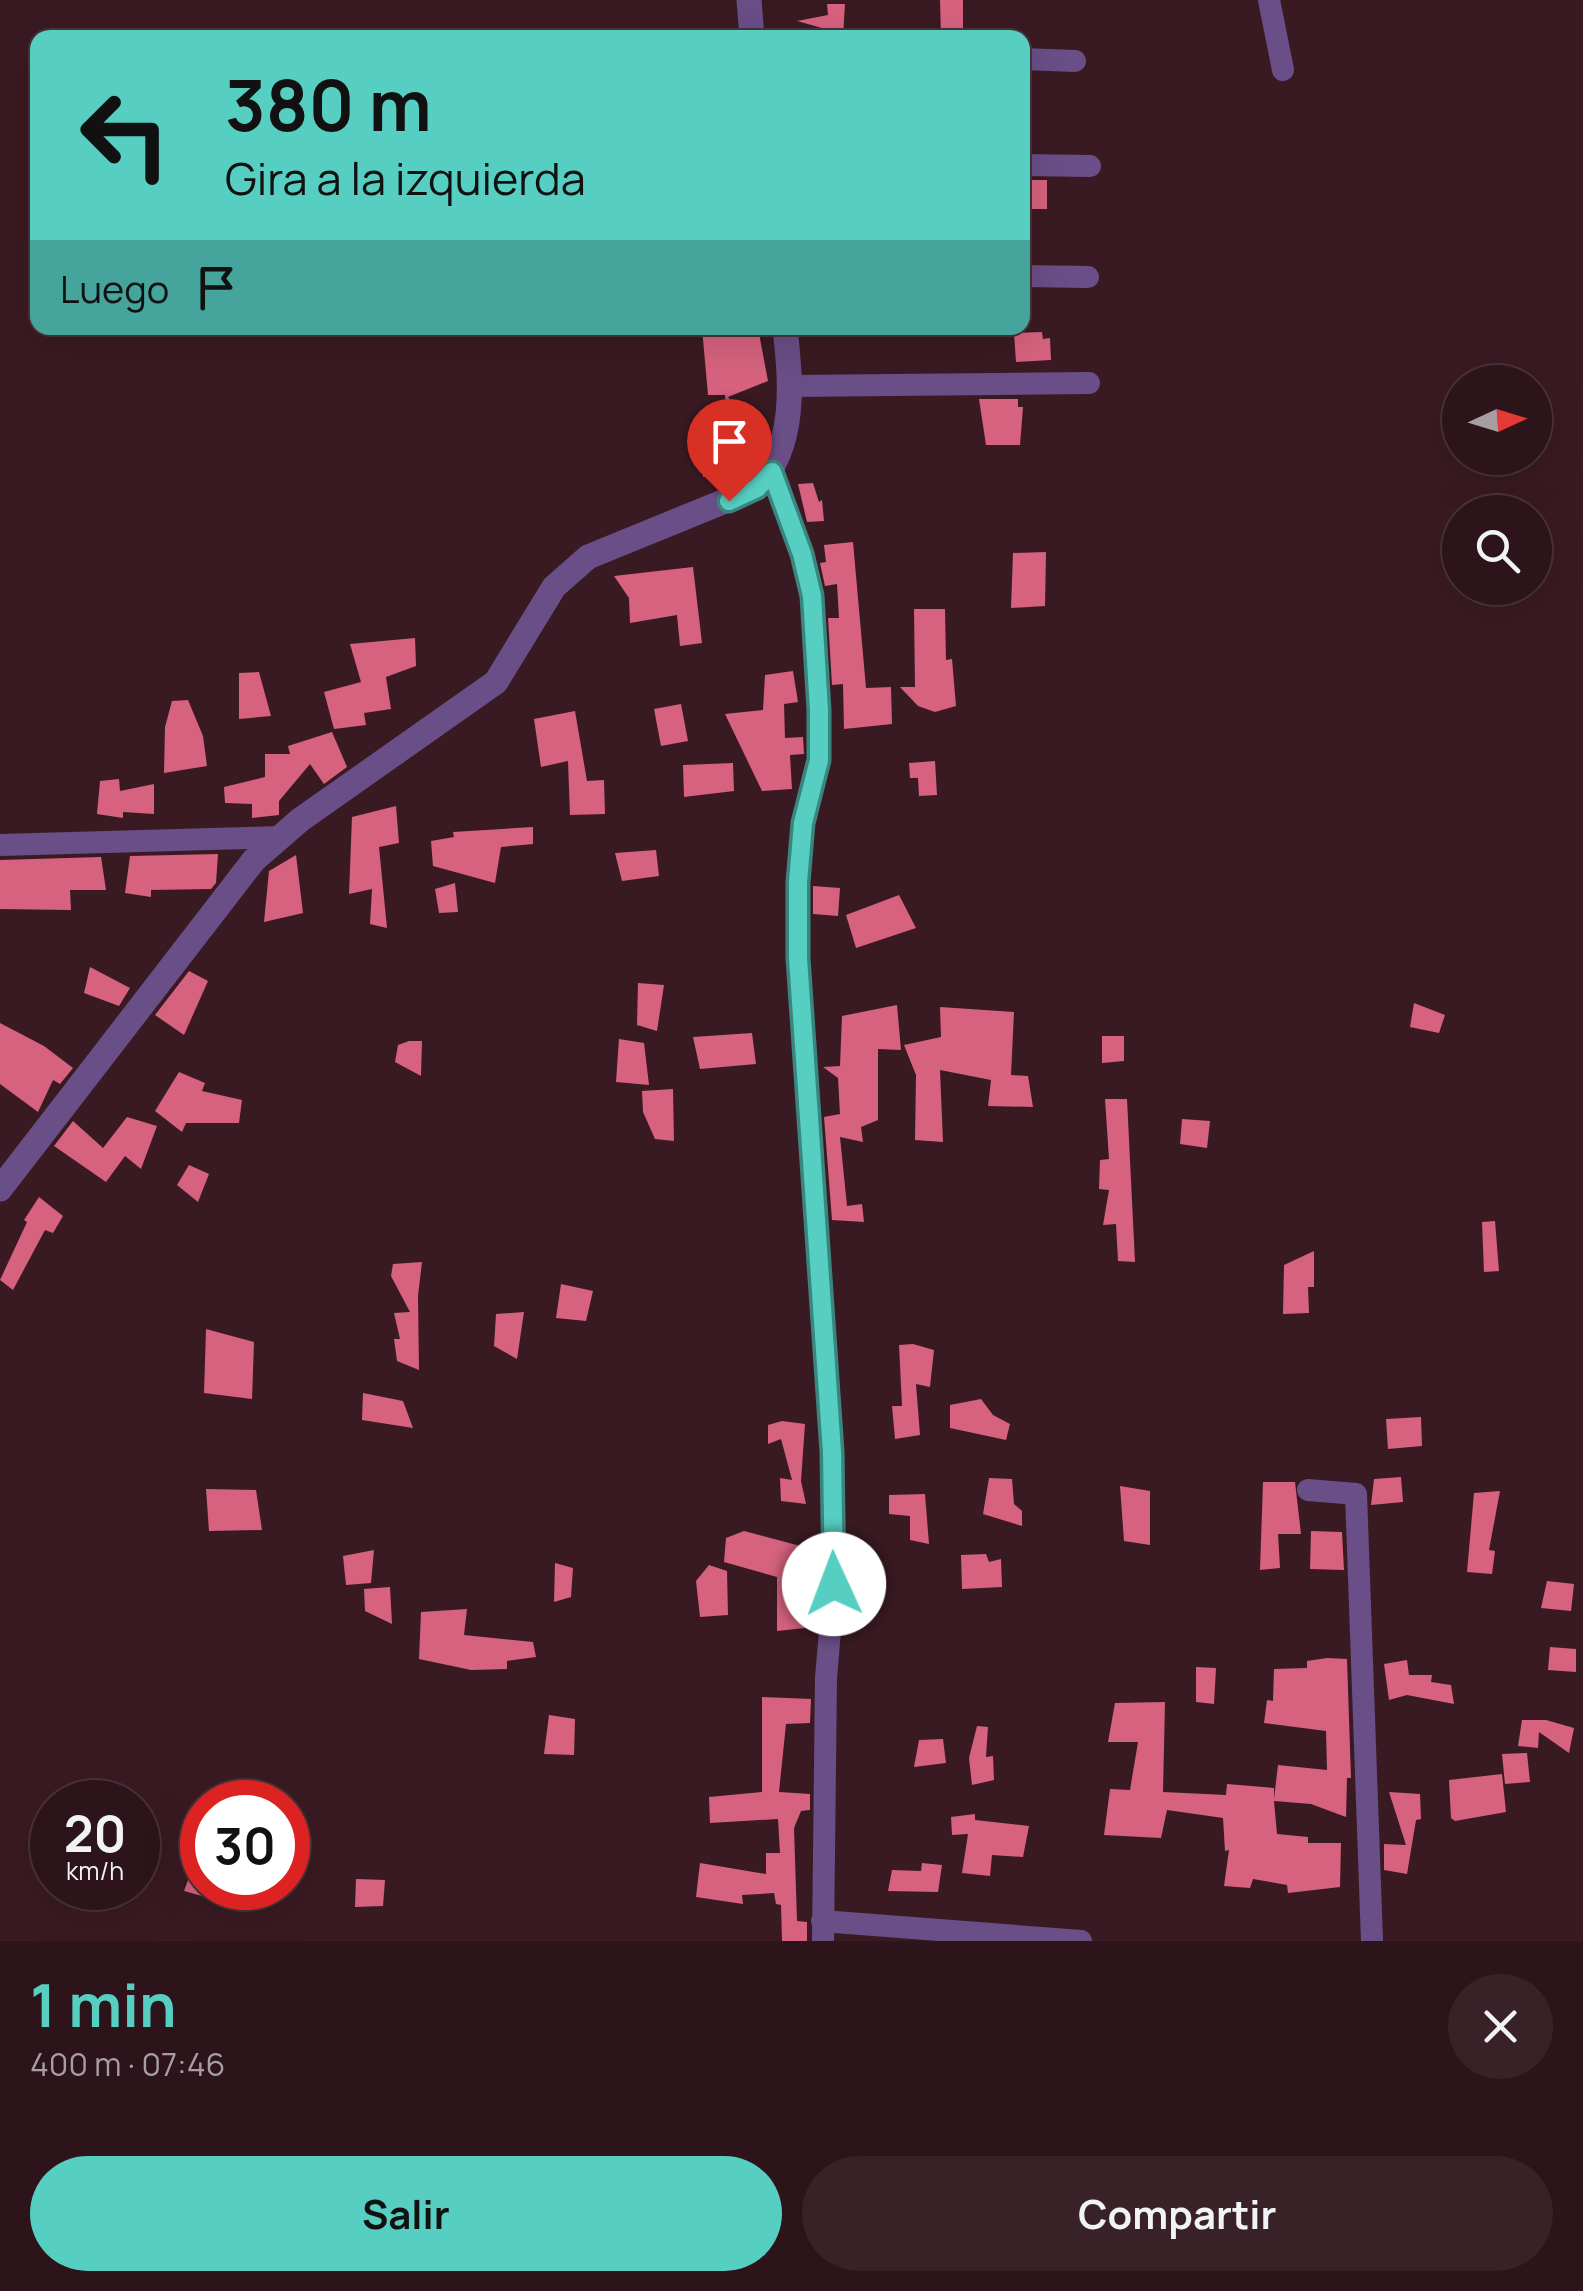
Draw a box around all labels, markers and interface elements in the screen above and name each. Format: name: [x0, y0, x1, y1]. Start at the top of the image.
text: 380 m: [225, 56, 432, 152]
icon: left: [60, 70, 190, 200]
text: Gira a la izquierda: [225, 147, 586, 209]
icon: arrive: [189, 260, 244, 315]
text: Luego: [60, 262, 169, 314]
north arrow: [1442, 365, 1552, 475]
map controls: [1442, 365, 1552, 605]
pin: [687, 399, 772, 502]
icon: arrive: [702, 414, 757, 469]
button: search: [1442, 495, 1552, 605]
position arrow: [782, 1532, 886, 1636]
speed limit sign: 30: [180, 1780, 310, 1910]
text: 20: [64, 1799, 126, 1867]
text: km/h: [66, 1853, 124, 1888]
text: 1 min: [30, 1963, 177, 2045]
button: close: [1448, 1974, 1553, 2079]
text: 400 m · 07:46: [30, 2042, 225, 2086]
button: Salir: [30, 2156, 782, 2271]
button: Compartir: [802, 2156, 1553, 2271]

